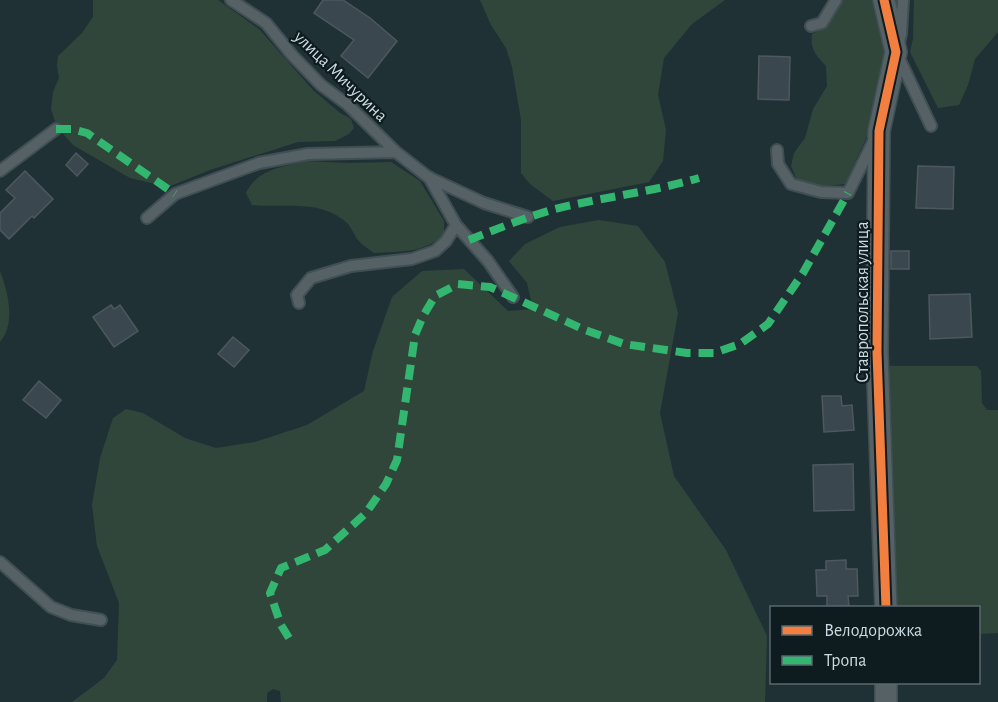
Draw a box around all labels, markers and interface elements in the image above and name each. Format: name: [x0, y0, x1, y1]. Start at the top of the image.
street label: улица Мичурина: [289, 27, 390, 126]
street label: Ставропольская улица: [854, 221, 872, 383]
legend: [770, 606, 980, 684]
text: Велодорожка: [824, 622, 922, 640]
text: Тропа: [824, 652, 867, 670]

